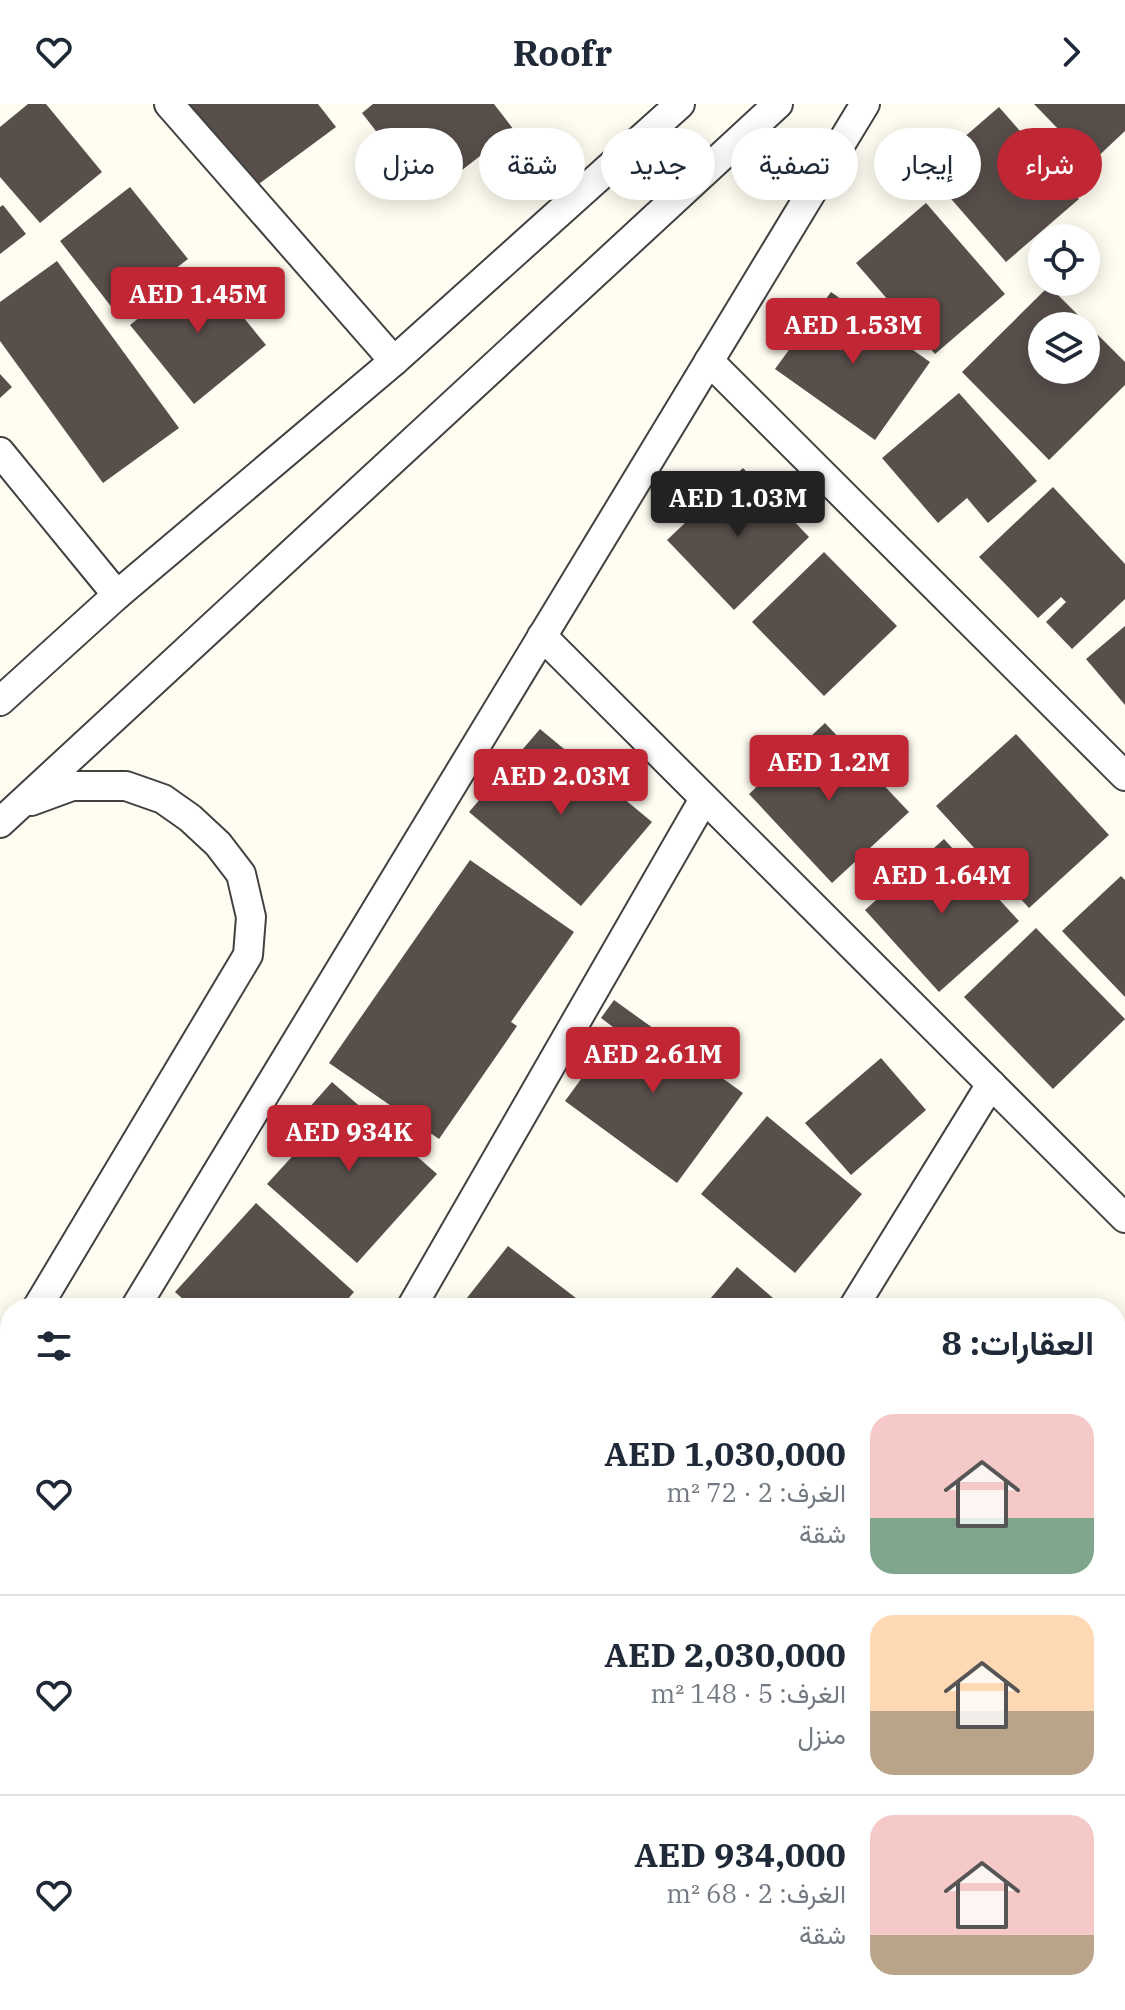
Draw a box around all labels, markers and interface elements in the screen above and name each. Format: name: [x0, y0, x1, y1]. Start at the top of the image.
text: Roofr: [513, 29, 612, 76]
icon: heart: [32, 30, 76, 74]
icon: forward: [1049, 30, 1093, 74]
chip: منزل: [355, 128, 463, 200]
chip: شقة: [479, 128, 585, 200]
chip: جديد: [601, 128, 715, 200]
chip: تصفية: [731, 128, 858, 200]
chip: إيجار: [874, 128, 981, 200]
chip: شراء: [997, 128, 1102, 200]
map controls: [1028, 224, 1100, 384]
button: locate: [1028, 224, 1100, 296]
pin: AED 1.45M: [106, 267, 290, 335]
text: AED 1.45M: [129, 276, 267, 310]
pin: AED 1.53M: [761, 298, 945, 366]
text: AED 1.53M: [784, 307, 922, 341]
button: layers: [1028, 312, 1100, 384]
pin: AED 1.03M: [646, 471, 830, 539]
text: AED 1.03M: [669, 480, 807, 514]
pin: AED 1.2M: [746, 735, 912, 803]
text: AED 1.2M: [768, 744, 890, 778]
pin: AED 2.03M: [469, 749, 653, 817]
text: AED 2.03M: [492, 758, 630, 792]
pin: AED 1.64M: [850, 848, 1034, 916]
text: AED 1.64M: [873, 857, 1011, 891]
pin: AED 2.61M: [561, 1027, 745, 1095]
text: AED 2.61M: [584, 1036, 722, 1070]
pin: AED 934K: [266, 1105, 432, 1173]
text: AED 934K: [285, 1114, 413, 1148]
text: العقارات: 8: [941, 1320, 1094, 1364]
icon: filters: [32, 1324, 76, 1368]
text: AED 1,030,000: [604, 1431, 846, 1475]
icon: home: [934, 1446, 1030, 1542]
icon: heart: [32, 1472, 76, 1516]
text: الغرف: 2 · 72 m²: [666, 1475, 846, 1509]
text: شقة: [799, 1516, 846, 1550]
text: AED 2,030,000: [604, 1632, 846, 1676]
icon: home: [934, 1647, 1030, 1743]
icon: heart: [32, 1673, 76, 1717]
text: الغرف: 5 · 148 m²: [651, 1676, 846, 1710]
text: منزل: [797, 1717, 846, 1751]
text: AED 934,000: [634, 1832, 846, 1876]
icon: home: [934, 1847, 1030, 1943]
icon: heart: [32, 1873, 76, 1917]
text: الغرف: 2 · 68 m²: [666, 1876, 846, 1910]
text: شقة: [799, 1917, 846, 1951]

